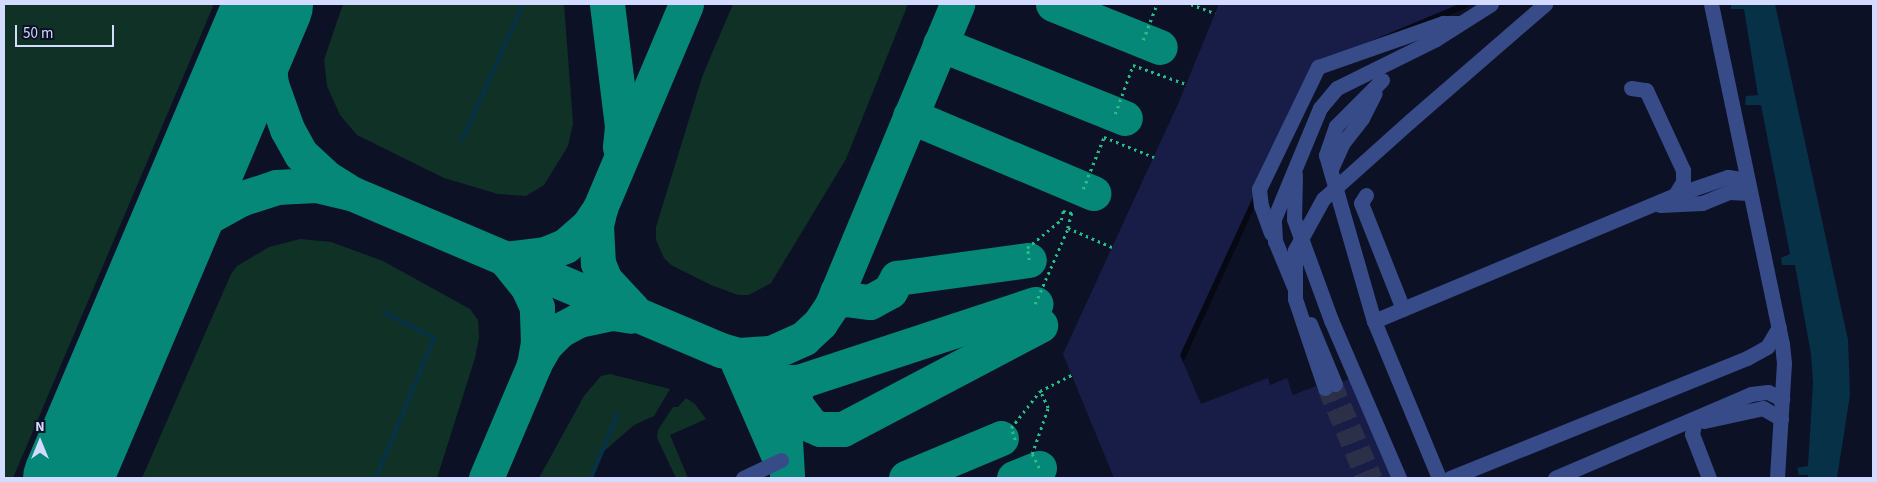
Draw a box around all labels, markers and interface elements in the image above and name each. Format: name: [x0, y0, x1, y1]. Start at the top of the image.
scale bar: [18, 15, 116, 47]
text: 50 m: [23, 23, 53, 44]
north arrow: [15, 417, 65, 467]
text: N: [35, 417, 45, 437]

